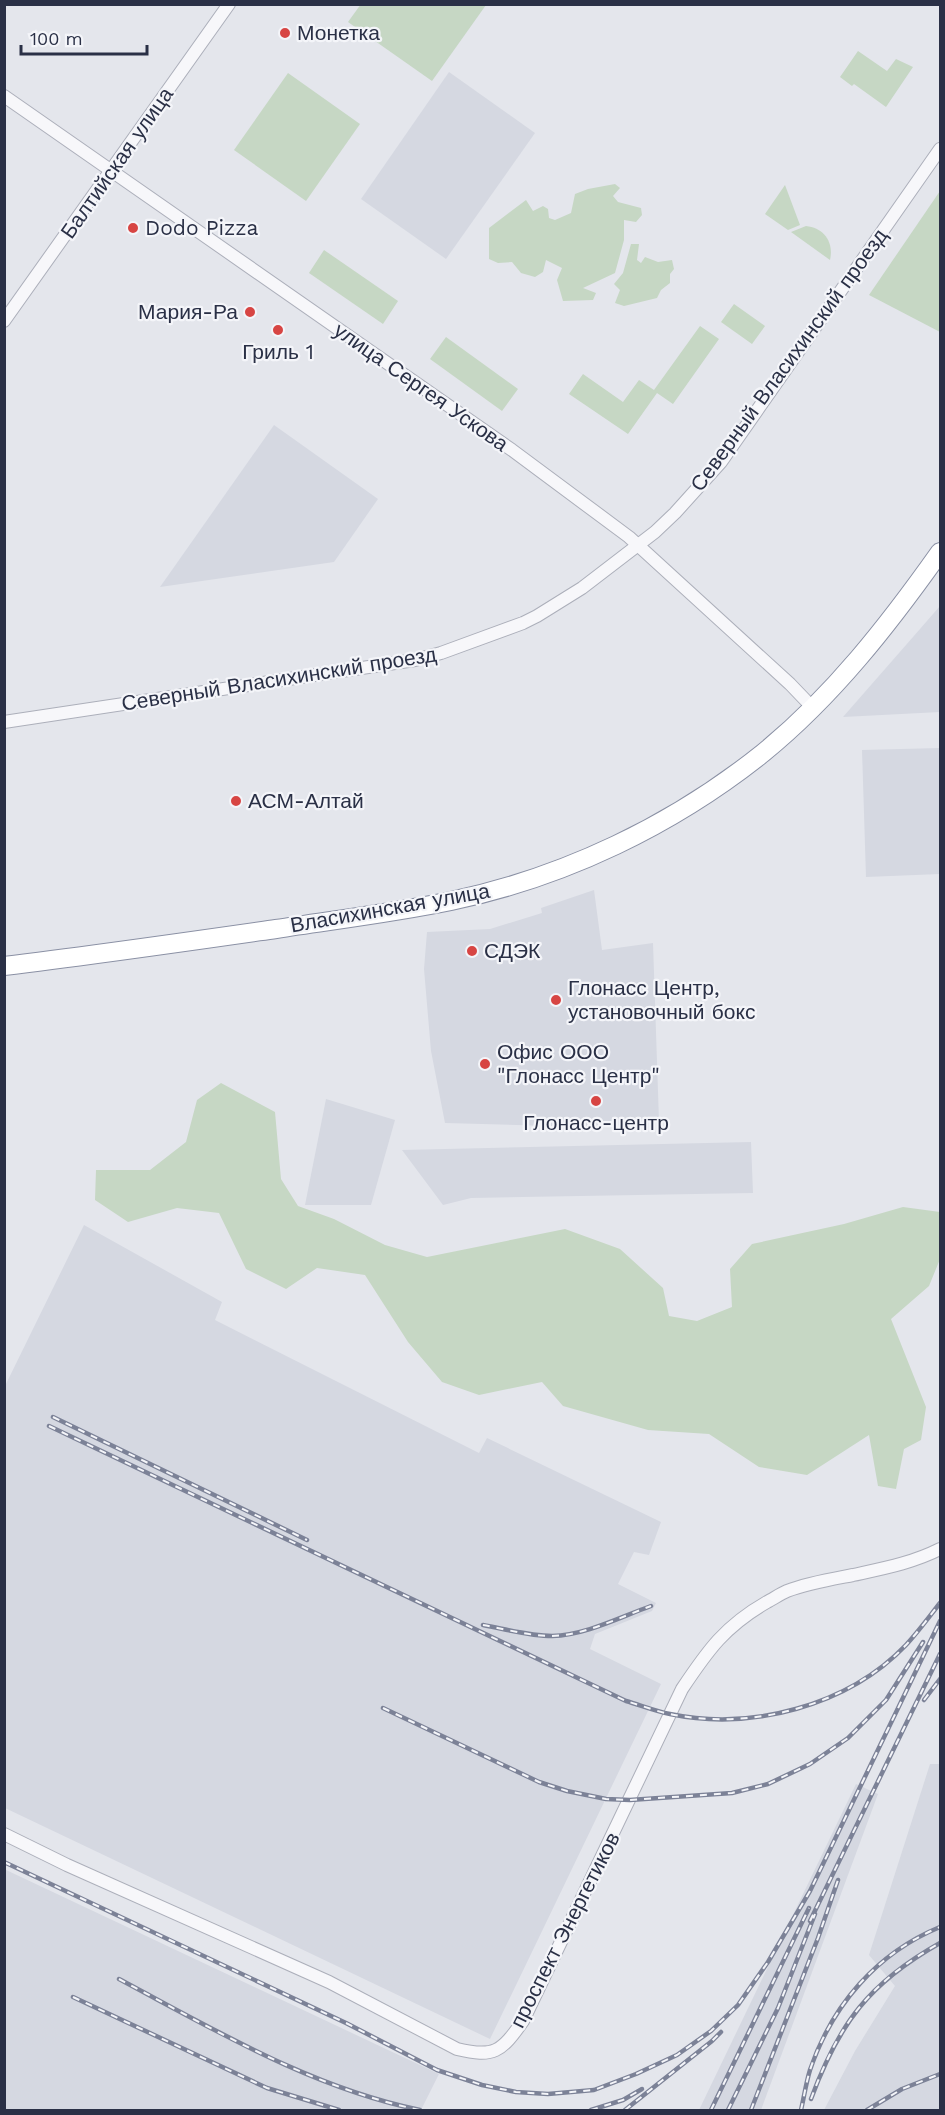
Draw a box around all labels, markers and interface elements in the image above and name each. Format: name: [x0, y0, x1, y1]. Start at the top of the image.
scale bar: [21, 18, 147, 56]
place label: Монетка: [297, 20, 380, 45]
marker: Монетка: [278, 26, 292, 40]
text: 100 m: [30, 28, 83, 49]
street label: Балтийская улица: [55, 82, 178, 243]
place label: Dodo Pizza: [145, 215, 258, 240]
marker: Dodo Pizza: [126, 221, 140, 235]
street label: Северный Власихинский проезд: [685, 224, 892, 496]
place label: Мария-Ра: [138, 299, 238, 324]
marker: Мария-Ра: [243, 305, 257, 319]
street label: улица Сергея Ускова: [329, 317, 513, 456]
marker: Гриль 1: [271, 323, 285, 337]
place label: Гриль 1: [242, 339, 314, 364]
street label: Северный Власихинский проезд: [120, 641, 438, 716]
place label: АСМ-Алтай: [248, 788, 364, 813]
marker: АСМ-Алтай: [229, 794, 243, 808]
street label: Власихинская улица: [288, 878, 492, 937]
place label: СДЭК: [484, 938, 541, 963]
marker: СДЭК: [465, 944, 479, 958]
place label: Глонасс Центр, установочный бокс: [568, 975, 755, 1024]
marker: Глонасс Центр, установочный бокс: [549, 993, 563, 1007]
place label: Офис ООО "Глонасс Центр": [497, 1039, 660, 1088]
marker: Офис ООО "Глонасс Центр": [478, 1057, 492, 1071]
marker: Глонасс-центр: [589, 1094, 603, 1108]
place label: Глонасс-центр: [523, 1110, 669, 1135]
street label: проспект Энергетиков: [504, 1828, 625, 2032]

